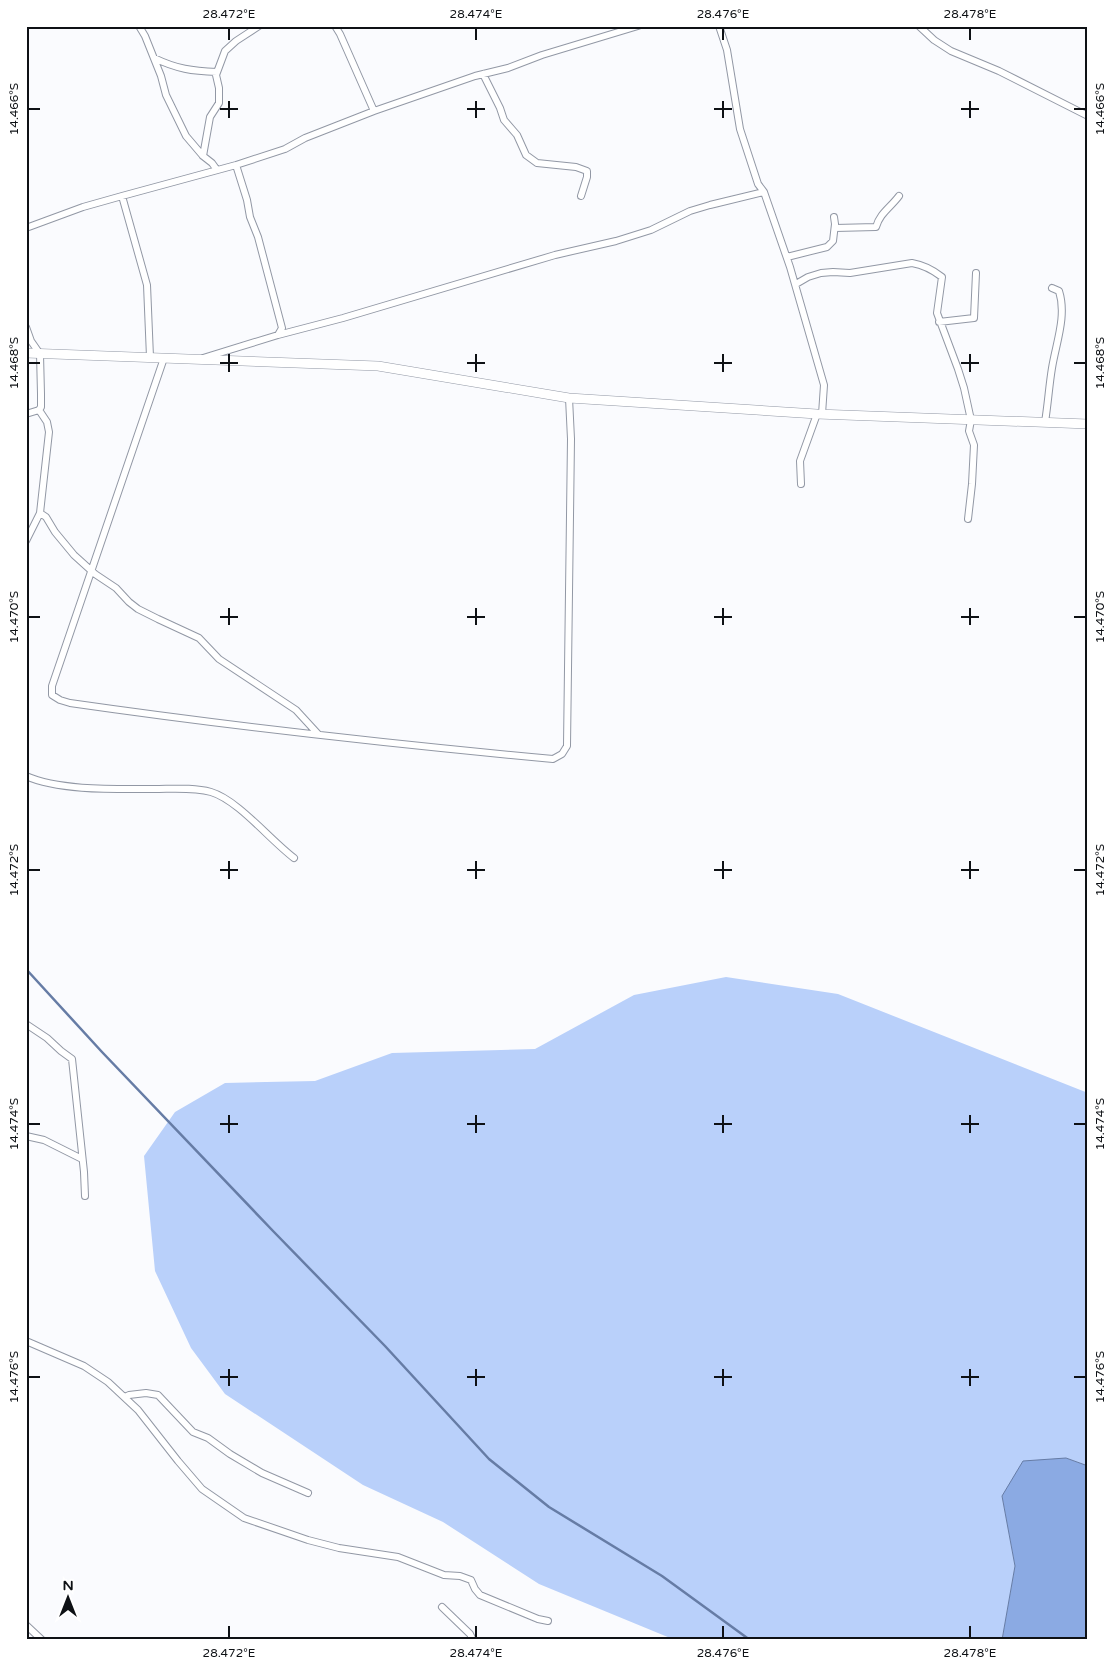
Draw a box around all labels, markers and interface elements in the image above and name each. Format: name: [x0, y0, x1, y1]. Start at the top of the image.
text: 28.472°E: [203, 7, 256, 21]
text: 28.474°E: [450, 7, 503, 21]
text: 28.476°E: [697, 7, 750, 21]
text: 28.478°E: [944, 7, 997, 21]
text: 14.466°S: [7, 83, 21, 135]
text: 14.466°S: [1093, 83, 1107, 135]
text: 14.468°S: [7, 337, 21, 389]
text: 14.468°S: [1093, 337, 1107, 389]
text: 14.470°S: [7, 591, 21, 643]
text: 14.470°S: [1093, 591, 1107, 643]
text: 14.472°S: [7, 844, 21, 896]
text: 14.472°S: [1093, 844, 1107, 896]
text: 14.474°S: [7, 1098, 21, 1150]
text: 14.474°S: [1093, 1098, 1107, 1150]
text: 14.476°S: [7, 1351, 21, 1403]
text: 14.476°S: [1093, 1351, 1107, 1403]
north arrow: [42, 1574, 92, 1624]
text: N: [62, 1577, 74, 1594]
text: 28.472°E: [203, 1646, 256, 1660]
text: 28.474°E: [450, 1646, 503, 1660]
text: 28.476°E: [697, 1646, 750, 1660]
text: 28.478°E: [944, 1646, 997, 1660]

